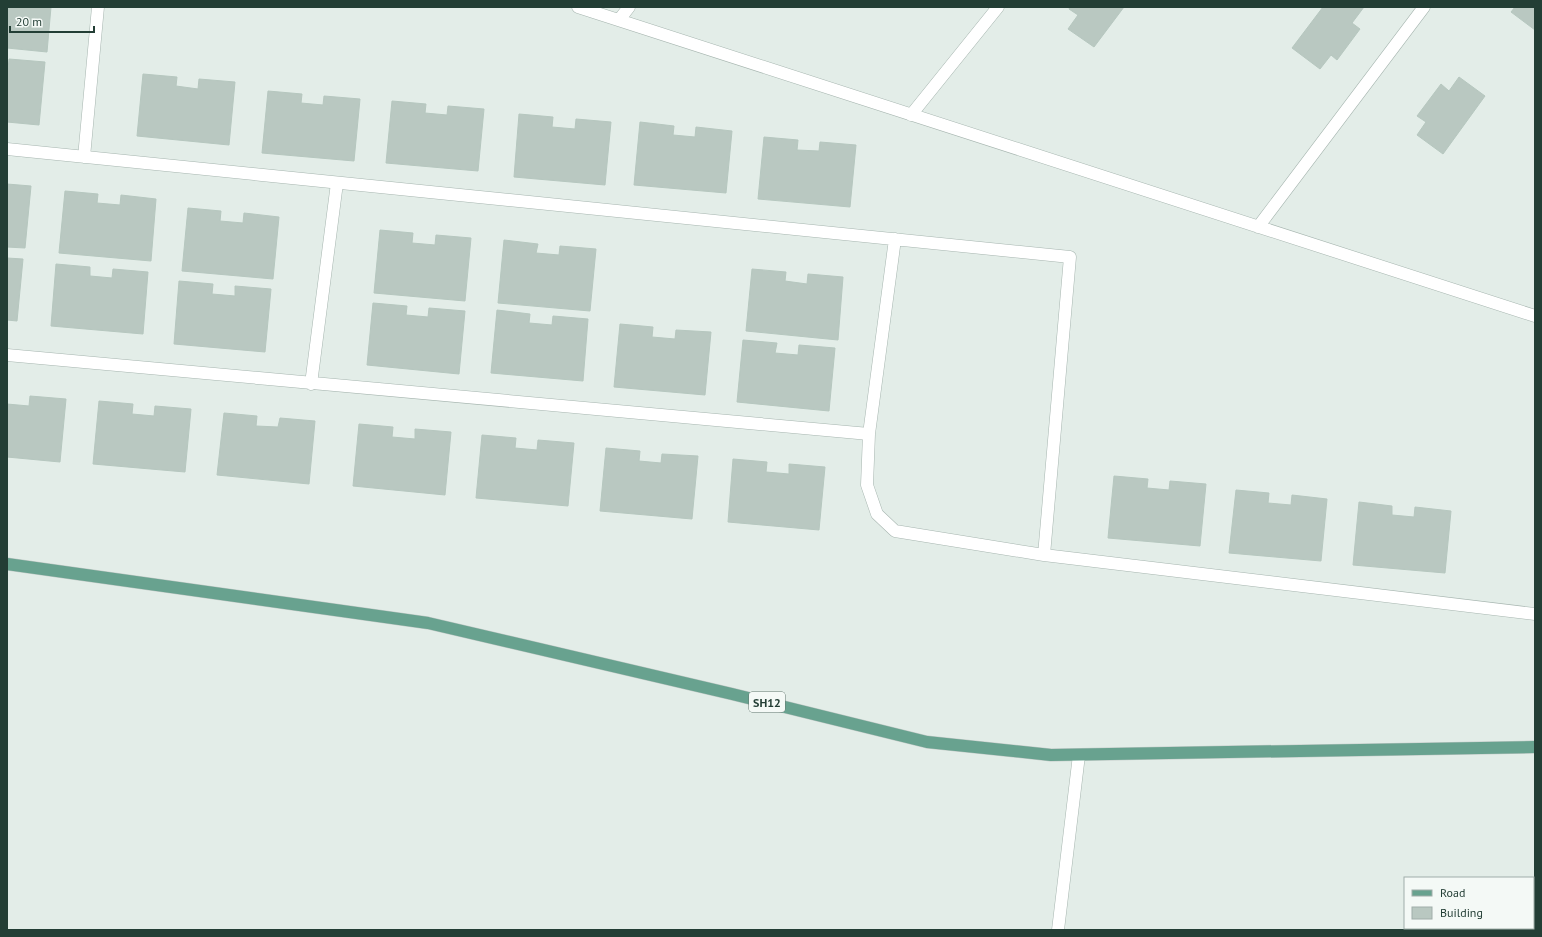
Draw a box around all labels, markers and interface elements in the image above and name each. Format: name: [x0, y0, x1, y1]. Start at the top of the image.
scale bar: [10, 8, 94, 34]
text: 20 m: [16, 14, 42, 29]
road number: SH12: [749, 692, 785, 712]
legend: [1404, 877, 1534, 929]
text: Road: [1440, 885, 1465, 900]
text: Building: [1440, 905, 1483, 920]

